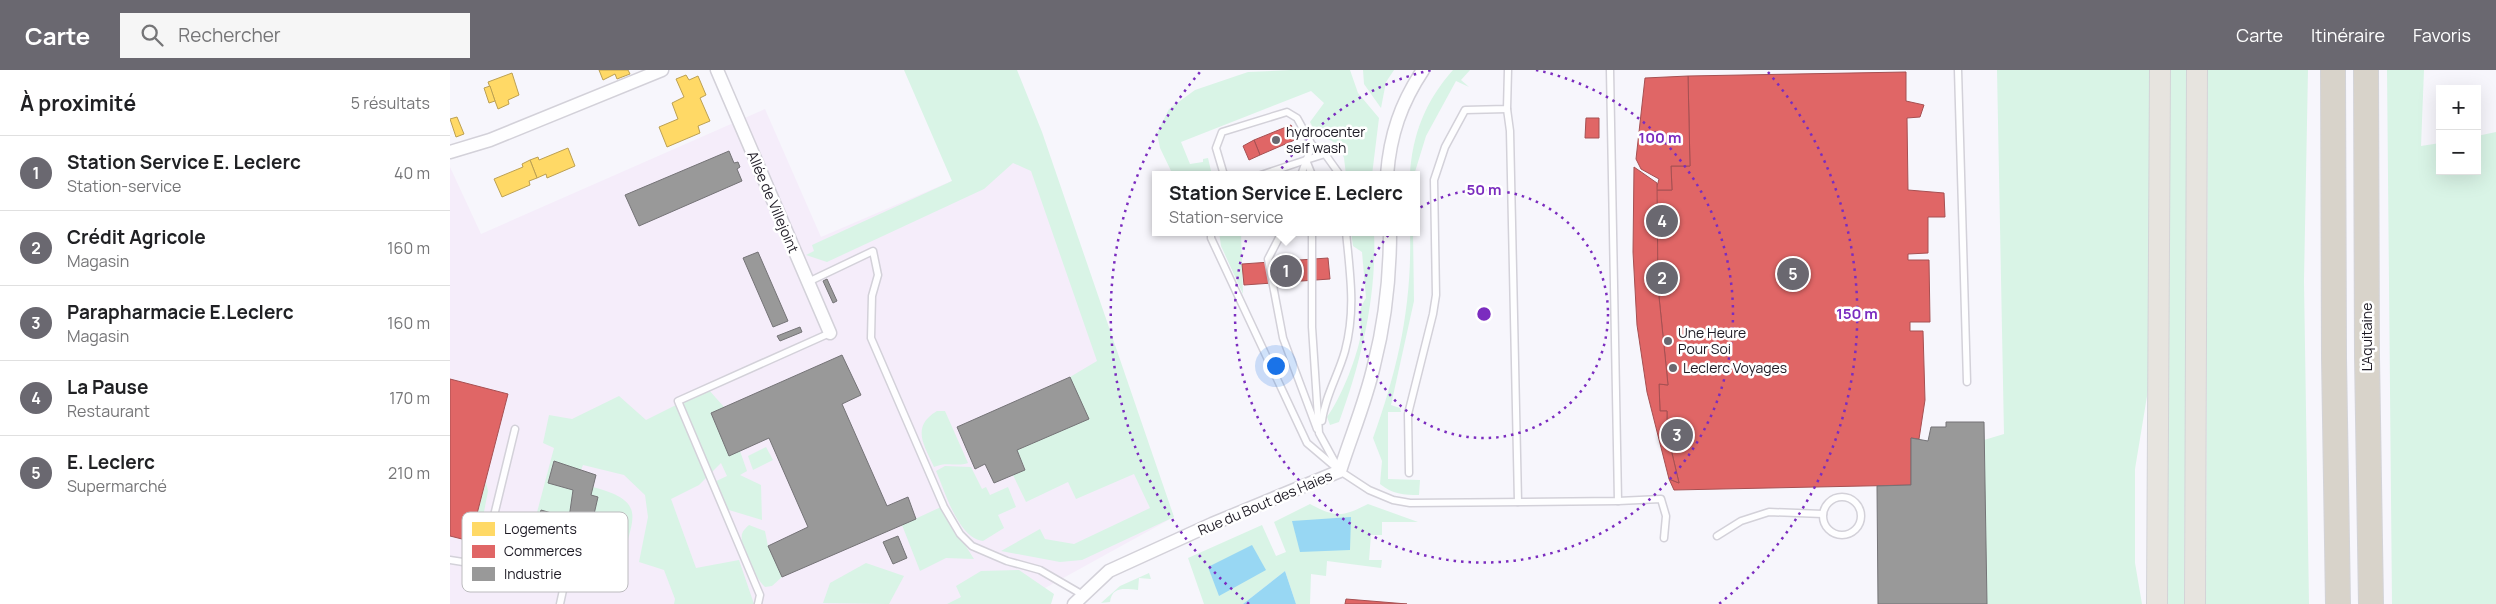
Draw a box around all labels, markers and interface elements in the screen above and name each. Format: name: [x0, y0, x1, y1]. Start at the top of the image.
search box: [120, 13, 470, 58]
text: Carte: [25, 19, 90, 52]
icon: search: [138, 21, 166, 49]
text: Rechercher: [178, 22, 281, 48]
text: Carte: [2236, 23, 2283, 47]
text: Itinéraire: [2311, 23, 2385, 47]
text: Favoris: [2413, 23, 2471, 47]
map controls: [2436, 85, 2481, 175]
button: +: [2436, 85, 2481, 130]
text: À proximité: [20, 89, 136, 117]
text: 5 résultats: [351, 92, 430, 114]
place label: hydrocenter self wash: [1286, 122, 1365, 157]
text: 100 m: [1639, 127, 1681, 148]
button: −: [2436, 130, 2481, 175]
marker: hydrocenter self wash: [1270, 134, 1282, 146]
street label: Allée de Villejoint: [743, 148, 804, 256]
text: Station Service E. Leclerc: [67, 149, 301, 175]
text: 1: [32, 162, 40, 184]
text: 40 m: [394, 162, 430, 184]
popup: [1152, 171, 1420, 236]
text: Station-service: [67, 175, 181, 197]
text: 50 m: [1466, 179, 1502, 200]
text: Station Service E. Leclerc: [1169, 180, 1403, 206]
pin: 4: [1646, 202, 1678, 240]
text: Station-service: [1169, 206, 1283, 228]
text: Crédit Agricole: [67, 224, 206, 250]
text: 2: [31, 237, 41, 259]
text: 160 m: [387, 237, 430, 259]
text: Magasin: [67, 250, 129, 272]
pin: 1: [1270, 252, 1302, 290]
pin: 5: [1777, 255, 1809, 293]
pin: 2: [1646, 259, 1678, 297]
text: Parapharmacie E.Leclerc: [67, 299, 294, 325]
text: 150 m: [1836, 303, 1878, 324]
street label: L'Aquitaine: [2357, 303, 2376, 371]
centre of rings: [1475, 305, 1493, 323]
text: 3: [31, 312, 41, 334]
text: 160 m: [387, 312, 430, 334]
place label: Une Heure Pour Soi: [1678, 323, 1746, 358]
text: Magasin: [67, 325, 129, 347]
marker: Une Heure Pour Soi: [1662, 335, 1674, 347]
your location: [1263, 353, 1289, 379]
place label: Leclerc Voyages: [1683, 358, 1787, 377]
marker: Leclerc Voyages: [1667, 362, 1679, 374]
text: La Pause: [67, 374, 148, 400]
text: 4: [31, 387, 41, 409]
text: 170 m: [389, 387, 430, 409]
text: Restaurant: [67, 400, 150, 422]
pin: 3: [1661, 416, 1693, 454]
text: E. Leclerc: [67, 449, 155, 475]
text: 5: [31, 462, 41, 484]
text: 210 m: [388, 462, 430, 484]
street label: Rue du Bout des Haies: [1195, 466, 1335, 539]
text: Supermarché: [67, 475, 167, 497]
legend: [462, 512, 628, 592]
text: Logements: [504, 519, 577, 538]
text: Commerces: [504, 541, 582, 560]
text: Industrie: [504, 564, 562, 583]

